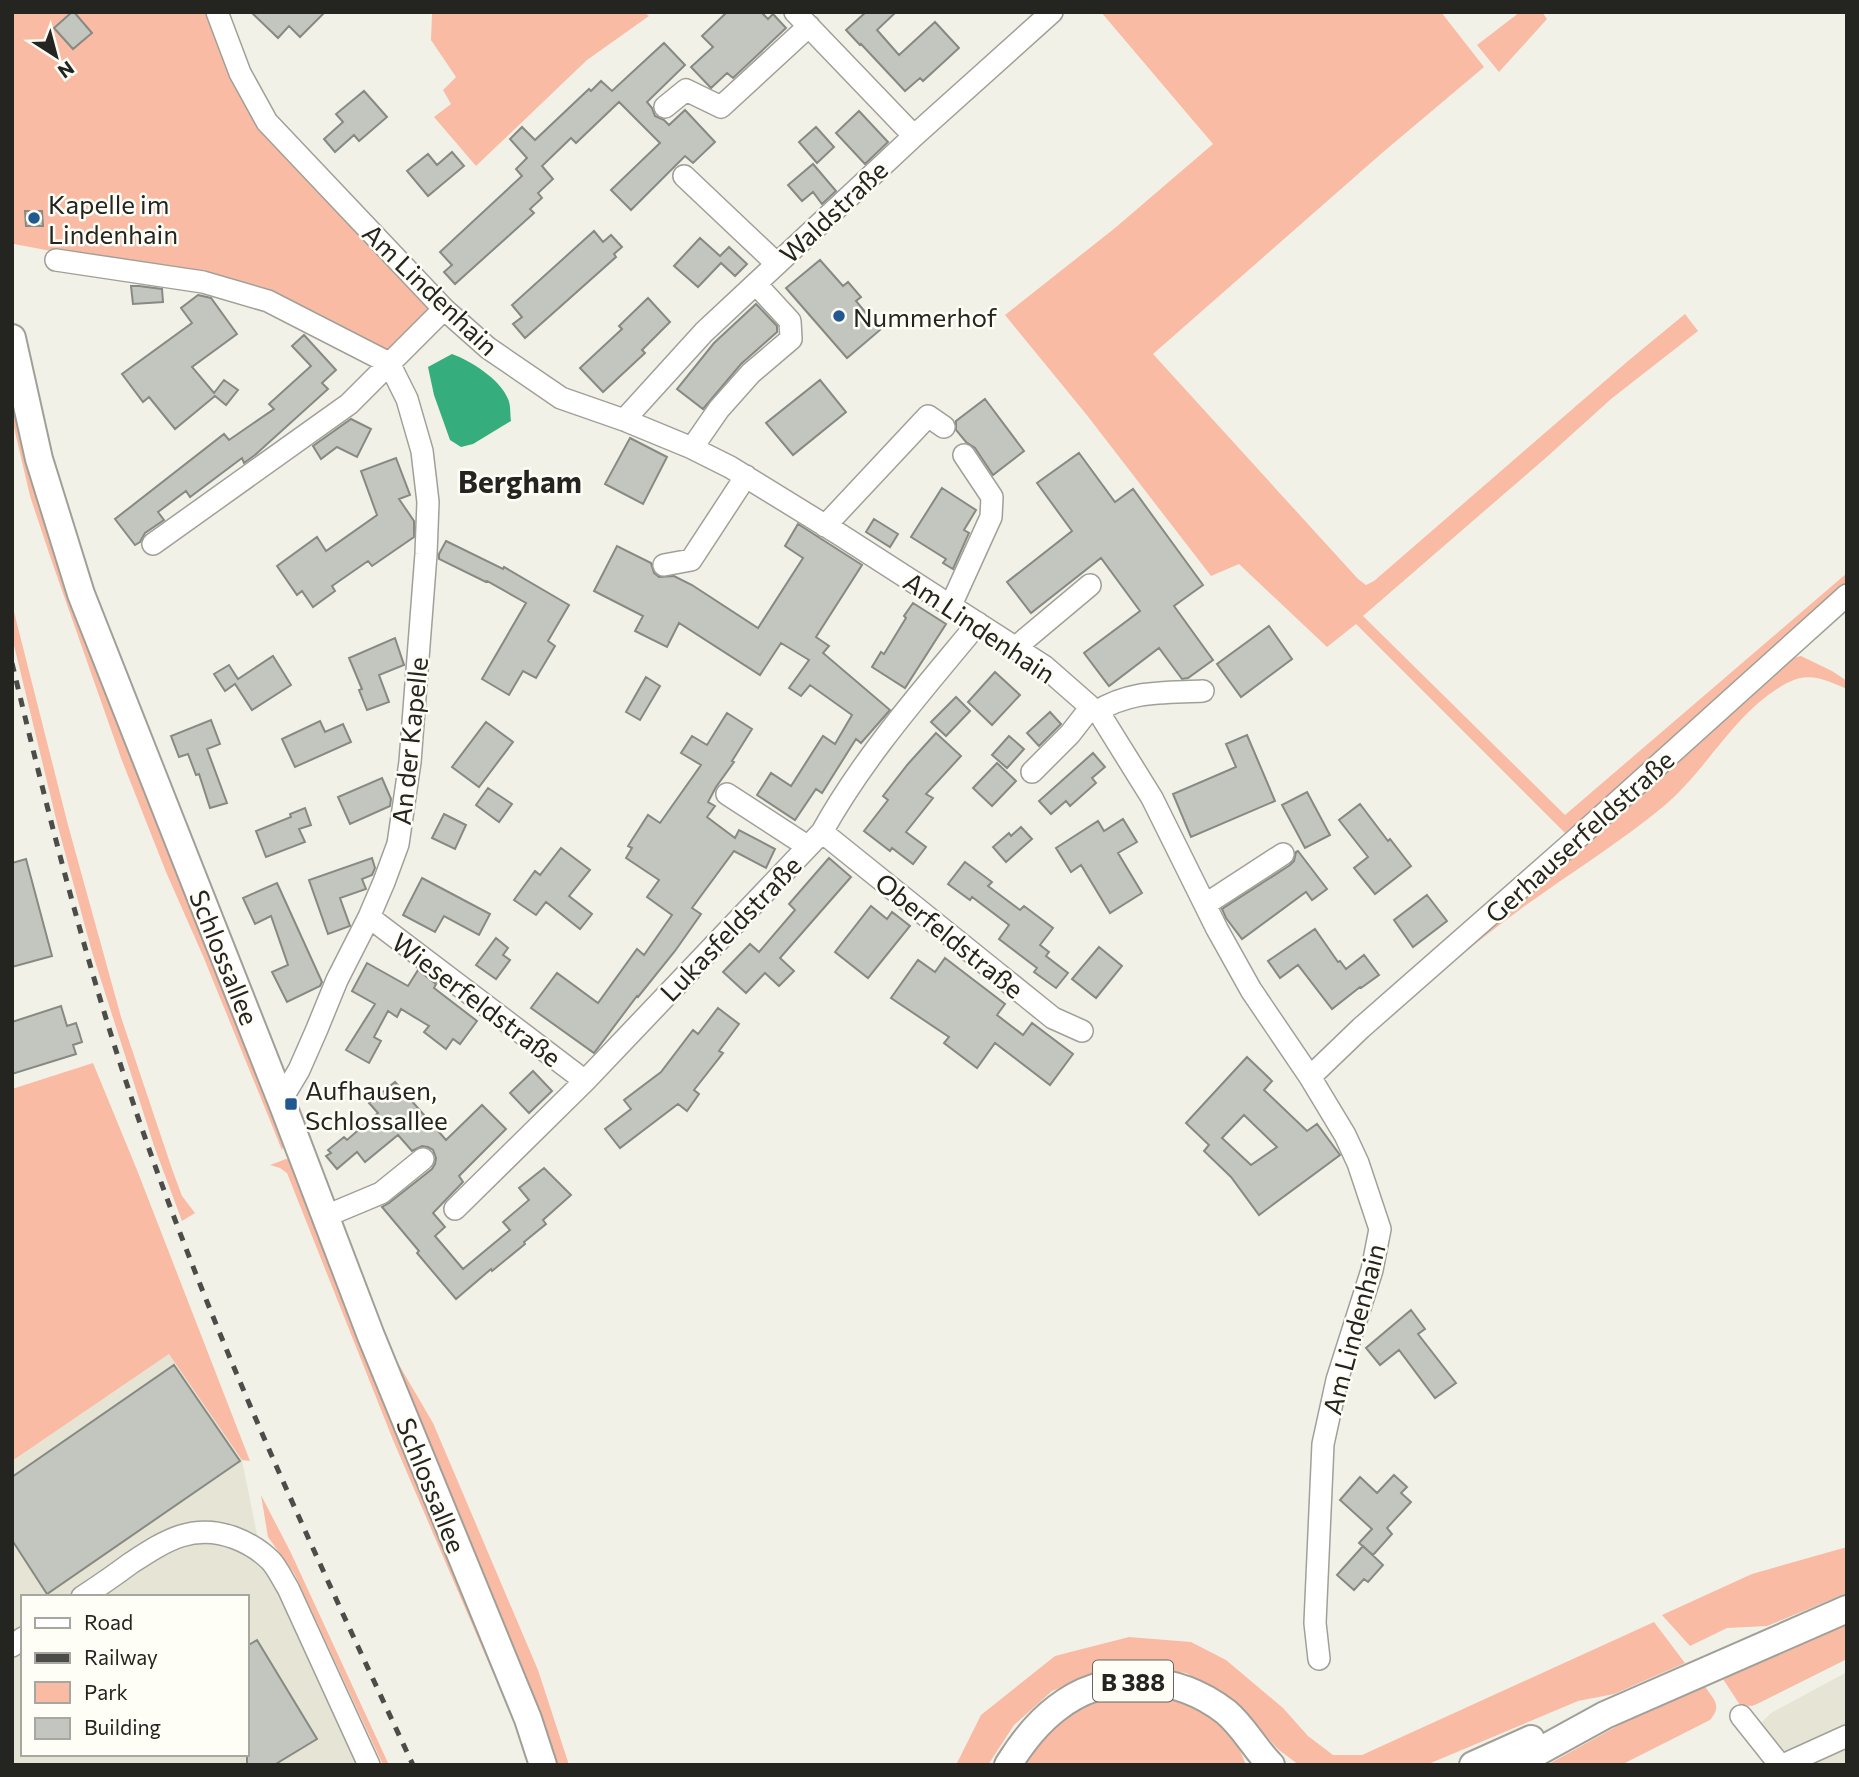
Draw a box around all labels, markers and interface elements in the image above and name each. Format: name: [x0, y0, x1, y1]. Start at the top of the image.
north arrow: [21, 21, 91, 91]
text: N: [54, 57, 79, 84]
street label: Waldstraße: [773, 153, 893, 269]
place label: Kapelle im Lindenhain: [48, 188, 178, 249]
marker: Kapelle im Lindenhain: [26, 210, 42, 226]
street label: Am Lindenhain: [357, 217, 505, 361]
place label: Nummerhof: [853, 301, 998, 332]
marker: Nummerhof: [831, 308, 847, 324]
district label: Bergham: [458, 462, 582, 499]
street label: Am Lindenhain: [898, 565, 1062, 689]
street label: An der Kapelle: [385, 655, 433, 827]
street label: Gerhauserfeldstraße: [1478, 743, 1680, 929]
street label: Lukasfeldstraße: [653, 849, 807, 1007]
street label: Oberfeldstraße: [870, 866, 1030, 1004]
street label: Schlossallee: [184, 885, 266, 1029]
street label: Wieserfeldstraße: [386, 925, 568, 1073]
place label: Aufhausen, Schlossallee: [305, 1074, 448, 1135]
marker: Aufhausen, Schlossallee: [283, 1096, 299, 1112]
street label: Am Lindenhain: [1315, 1240, 1391, 1418]
street label: Schlossallee: [391, 1413, 473, 1557]
legend: [21, 1595, 248, 1756]
text: Road: [84, 1609, 133, 1634]
text: Railway: [84, 1644, 158, 1669]
road number: B 388: [1093, 1660, 1173, 1702]
text: Park: [84, 1679, 128, 1704]
text: Building: [84, 1714, 161, 1739]

